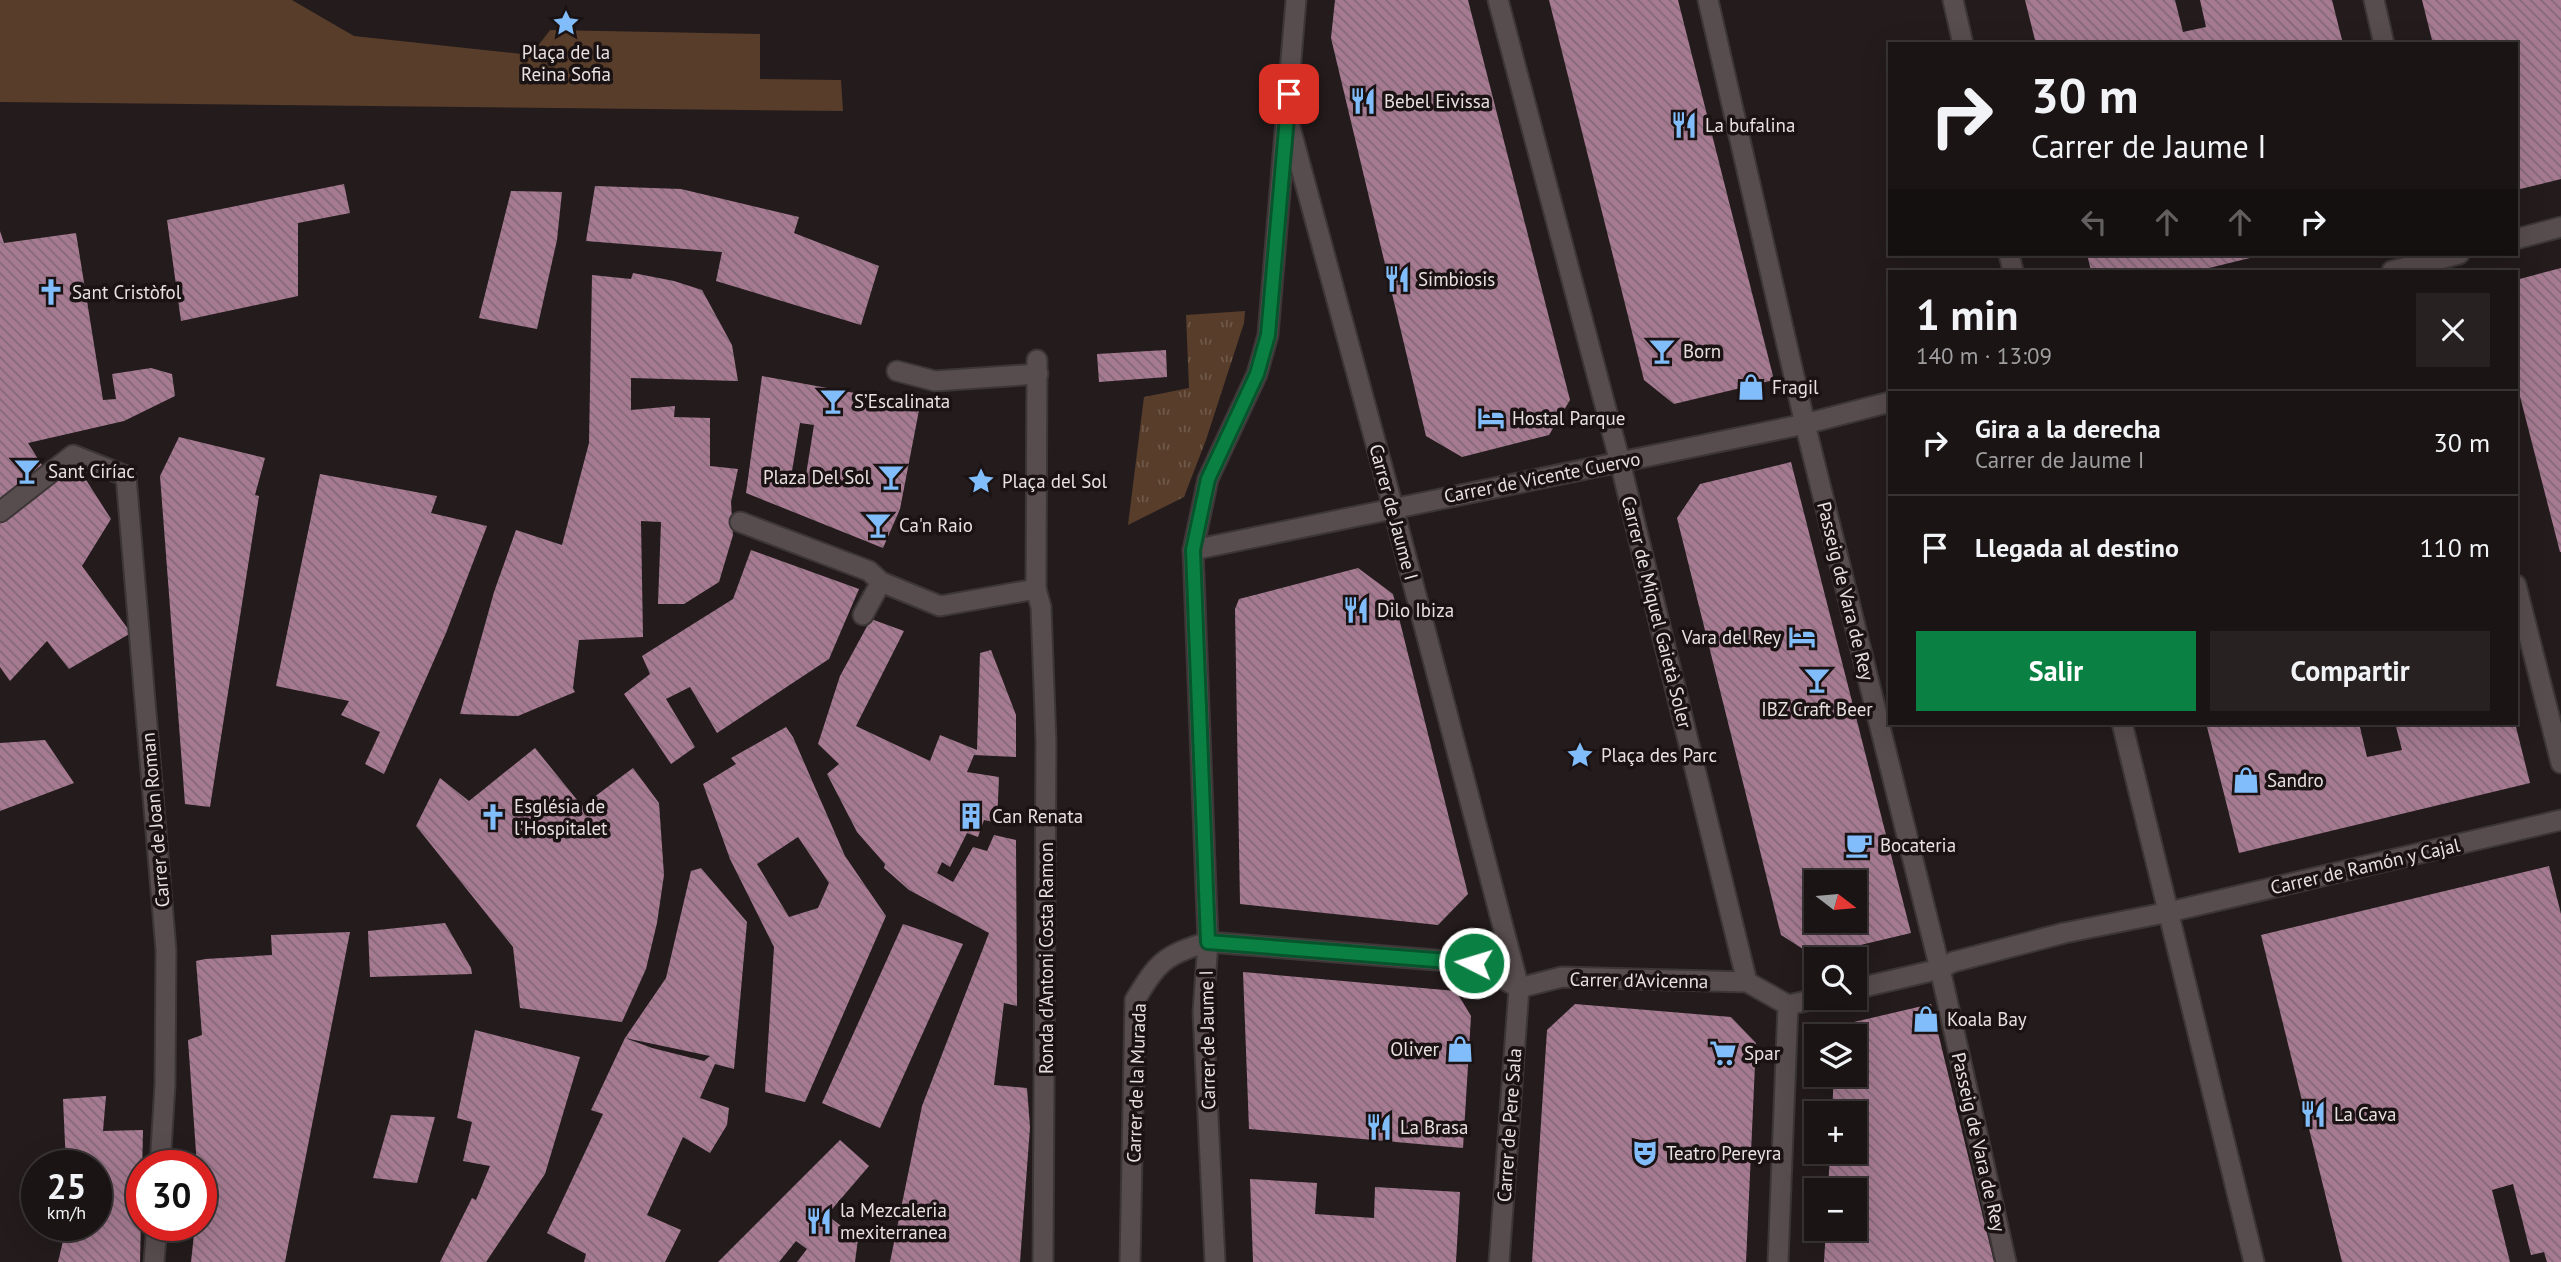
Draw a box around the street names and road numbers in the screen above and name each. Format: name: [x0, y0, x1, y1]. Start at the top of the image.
street label: Carrer de Jaume I: [1364, 441, 1424, 583]
street label: Carrer de Vicente Cuervo: [1442, 446, 1642, 508]
street label: Carrer de Miquel Gaietà Soler: [1617, 493, 1698, 731]
street label: Passeig de Vara de Rey: [1812, 499, 1880, 683]
street label: Carrer de Joan Roman: [135, 732, 175, 908]
street label: Carrer de Ramón y Cajal: [2268, 832, 2462, 899]
street label: Ronda d'Antoni Costa Ramon: [1034, 842, 1058, 1074]
street label: Carrer d'Avicenna: [1569, 967, 1709, 993]
street label: Carrer de Jaume I: [1194, 970, 1220, 1110]
street label: Carrer de la Murada: [1121, 1003, 1151, 1163]
street label: Carrer de Pere Sala: [1492, 1047, 1526, 1203]
street label: Passeig de Vara de Rey: [1947, 1050, 2011, 1234]

